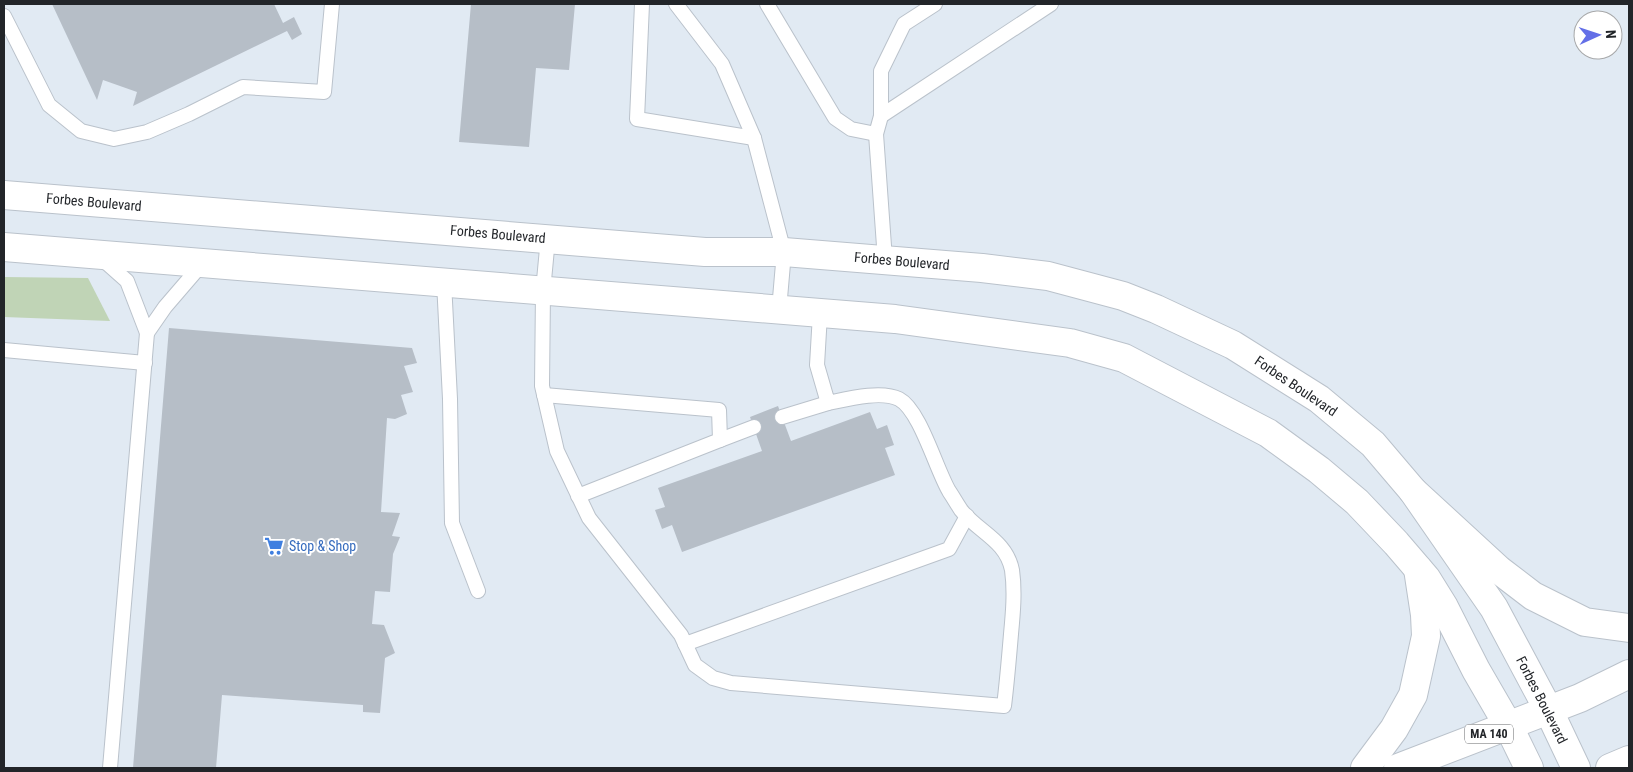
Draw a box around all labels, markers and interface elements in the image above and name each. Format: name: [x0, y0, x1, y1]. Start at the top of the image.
north arrow: [1573, 10, 1623, 60]
text: N: [1603, 30, 1619, 39]
street label: Forbes Boulevard: [46, 190, 142, 214]
street label: Forbes Boulevard: [450, 222, 546, 246]
street label: Forbes Boulevard: [854, 249, 950, 273]
street label: Forbes Boulevard: [1252, 353, 1340, 419]
supermarket icon: Stop & Shop: [263, 535, 285, 557]
place label: Stop & Shop: [289, 538, 356, 554]
street label: Forbes Boulevard: [1513, 654, 1571, 746]
road number: MA 140: [1465, 724, 1513, 744]

